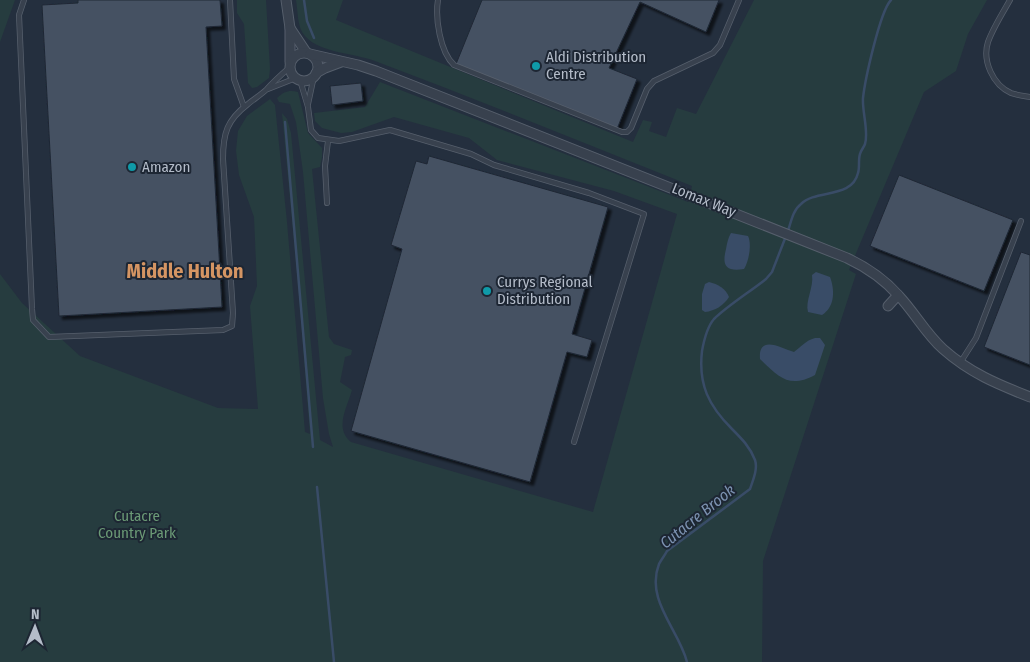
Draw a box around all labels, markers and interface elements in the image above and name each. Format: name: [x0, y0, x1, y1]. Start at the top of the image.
place label: Aldi Distribution Centre: [546, 48, 646, 83]
marker: Aldi Distribution Centre: [530, 60, 542, 72]
place label: Amazon: [142, 158, 190, 176]
marker: Amazon: [126, 161, 138, 173]
street label: Lomax Way: [669, 179, 739, 221]
district label: Middle Hulton: [127, 259, 243, 283]
place label: Currys Regional Distribution: [497, 273, 592, 308]
marker: Currys Regional Distribution: [481, 285, 493, 297]
water label: Cutacre Brook: [656, 480, 739, 552]
park label: Cutacre Country Park: [98, 507, 176, 542]
north arrow: [10, 602, 60, 652]
text: N: [31, 606, 40, 623]

